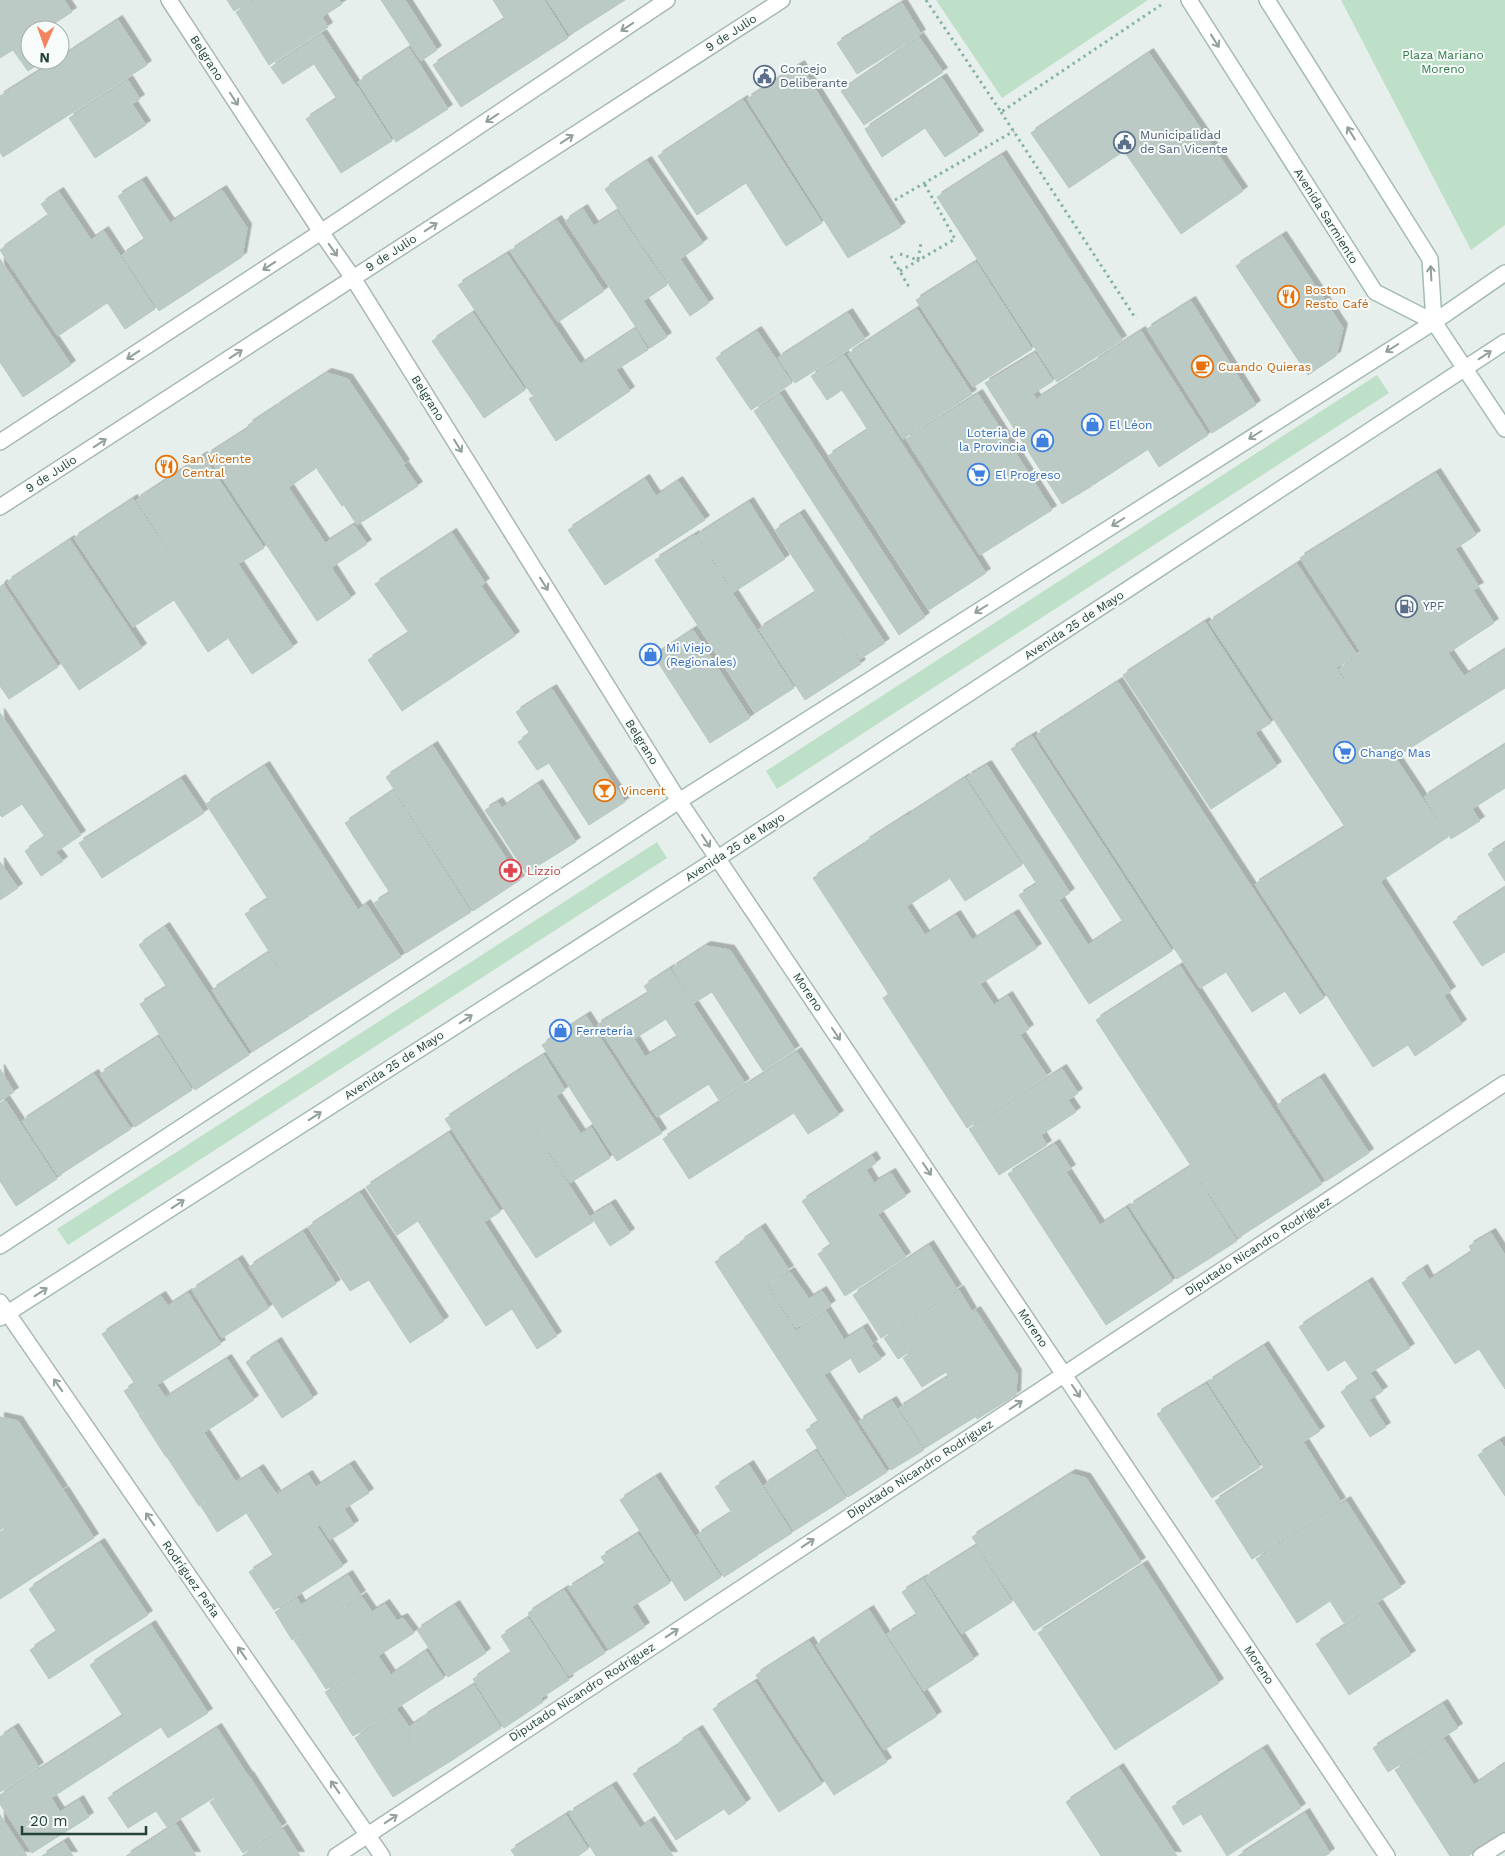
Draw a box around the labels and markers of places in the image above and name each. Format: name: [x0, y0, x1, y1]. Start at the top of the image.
place label: Concejo Deliberante: [780, 62, 848, 90]
public building icon: Concejo Deliberante: [752, 64, 776, 88]
place label: Municipalidad de San Vicente: [1140, 128, 1228, 156]
public building icon: Municipalidad de San Vicente: [1112, 130, 1136, 154]
place label: Boston Resto Café: [1305, 283, 1369, 311]
restaurant icon: Boston Resto Café: [1277, 285, 1301, 309]
cafe icon: Cuando Quieras: [1190, 355, 1214, 379]
place label: Cuando Quieras: [1218, 360, 1311, 374]
shop icon: El Léon: [1081, 413, 1105, 437]
place label: El Léon: [1109, 418, 1153, 432]
place label: Loteria de la Provincia: [959, 426, 1026, 454]
shop icon: Loteria de la Provincia: [1030, 428, 1054, 452]
place label: San Vicente Central: [182, 452, 251, 480]
restaurant icon: San Vicente Central: [154, 454, 178, 478]
supermarket icon: El Progreso: [967, 463, 991, 487]
place label: El Progreso: [995, 468, 1061, 482]
fuel station icon: YPF: [1395, 594, 1419, 618]
place label: YPF: [1423, 599, 1444, 613]
place label: Mi Viejo (Regionales): [666, 641, 736, 669]
shop icon: Mi Viejo (Regionales): [638, 643, 662, 667]
supermarket icon: Chango Mas: [1332, 741, 1356, 765]
place label: Chango Mas: [1360, 746, 1431, 760]
bar icon: Vincent: [593, 779, 617, 803]
place label: Vincent: [621, 784, 665, 798]
pharmacy icon: Lizzio: [499, 859, 523, 883]
place label: Lizzio: [527, 864, 561, 878]
shop icon: Ferretería: [548, 1019, 572, 1043]
place label: Ferretería: [576, 1024, 633, 1038]

